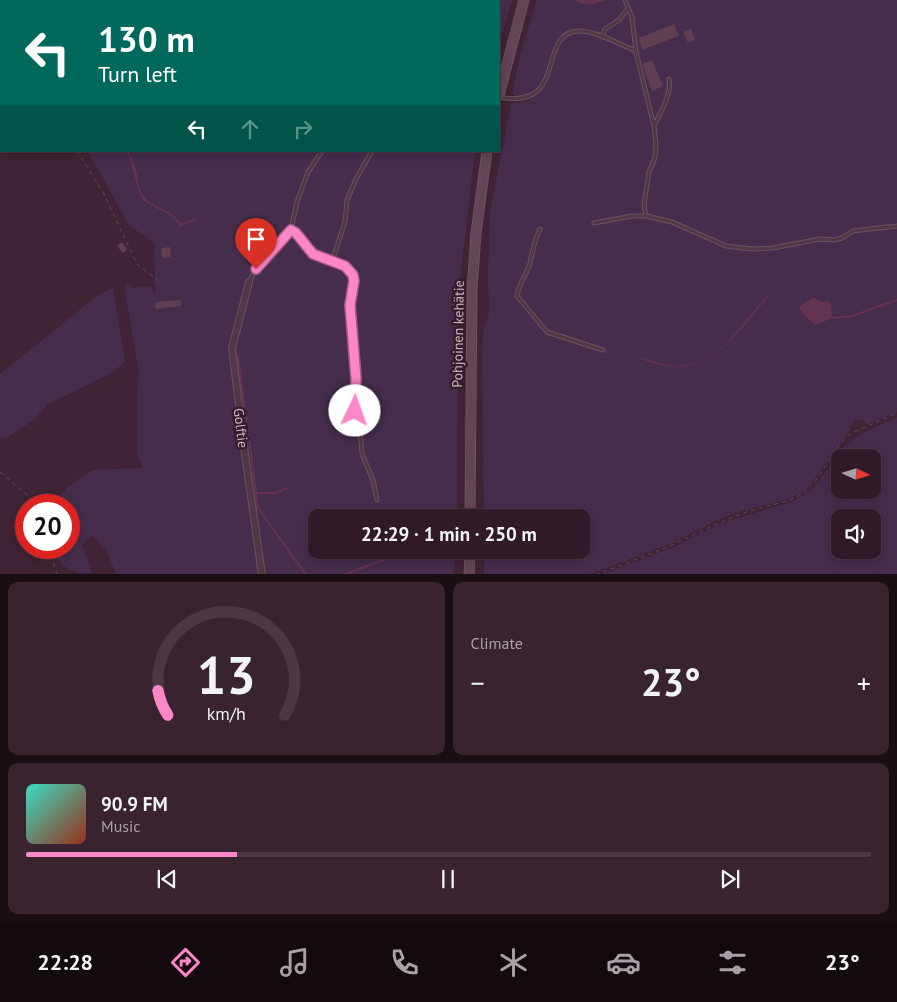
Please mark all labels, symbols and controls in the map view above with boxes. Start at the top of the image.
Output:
text: 130 m [98,16,195,62]
icon: left [15,20,80,85]
text: Turn left [98,60,177,88]
icon: left [183,115,211,143]
icon: ahead [236,115,264,143]
icon: right [289,115,317,143]
pin [235,218,277,269]
icon: arrive [242,225,270,253]
street label: Pohjoinen kehätie [448,280,468,388]
position arrow [328,384,380,436]
street label: Golftie [230,407,252,449]
north arrow [831,449,881,499]
map controls [831,449,881,559]
speed limit sign: 20 [15,494,80,559]
button: sound [831,509,881,559]
text: 22:29 · 1 min · 250 m [361,522,537,546]
text: Climate [471,633,523,653]
text: 13 [197,641,256,708]
text: 23° [641,657,701,706]
text: − [471,664,485,701]
text: + [857,664,871,701]
text: km/h [207,702,246,725]
text: 90.9 FM [101,792,168,816]
text: Music [101,816,141,836]
icon: previous [153,865,181,893]
icon: pause [434,865,462,893]
icon: next [716,865,744,893]
icon: directions [168,945,203,980]
icon: music [277,945,312,980]
icon: phone [387,945,422,980]
icon: climate [496,945,531,980]
icon: car [606,945,641,980]
icon: filters [715,945,750,980]
text: 22:28 [37,948,93,976]
text: 23° [825,948,860,976]

